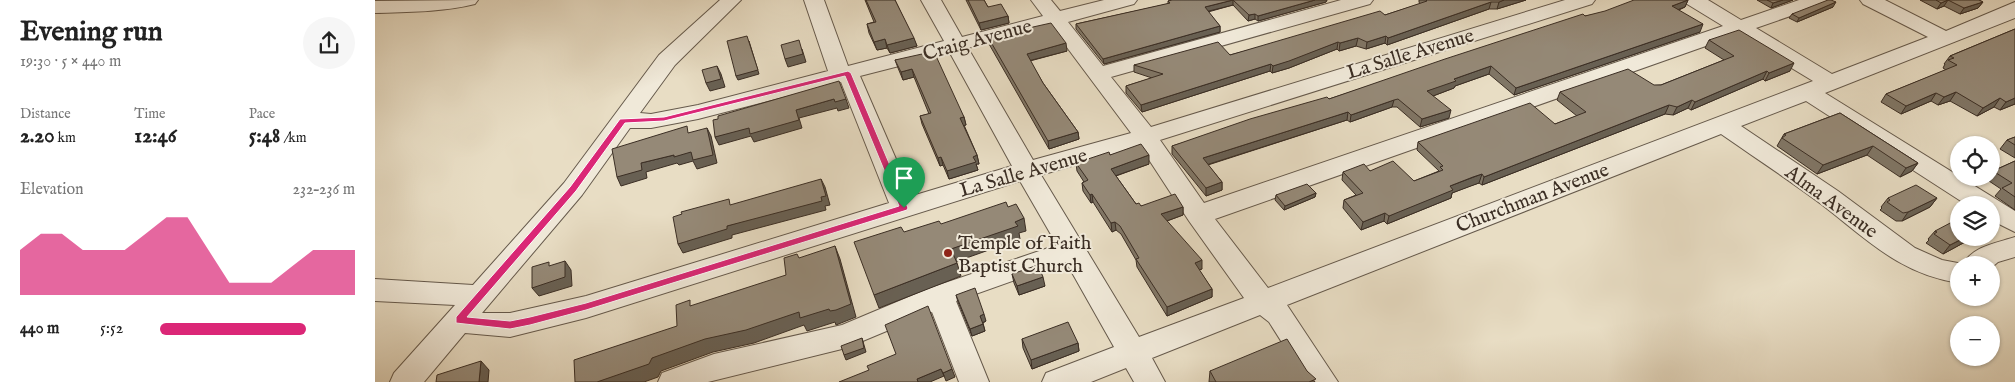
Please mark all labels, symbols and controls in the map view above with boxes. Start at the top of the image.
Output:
street label: Craig Avenue [920,14,1035,67]
text: Evening run [20,15,163,50]
button: share [303,17,355,69]
street label: La Salle Avenue [1344,23,1477,86]
text: 19:30 · 5 × 440 m [20,52,121,72]
text: Distance [20,105,71,123]
text: Time [134,105,165,123]
text: Pace [249,105,275,123]
text: 2.20 [20,123,55,150]
text: 12:46 [134,123,177,150]
text: 5:48 [249,123,280,150]
text: km [55,129,76,147]
text: /km [280,129,306,147]
map controls [1950,136,2000,366]
button: locate [1950,136,2000,186]
street label: La Salle Avenue [957,143,1090,204]
pin [883,157,925,208]
street label: Churchman Avenue [1452,158,1613,239]
street label: Alma Avenue [1779,160,1882,244]
icon: arrive [890,164,918,192]
text: Elevation [20,180,83,200]
text: 232–236 m [293,180,355,200]
button: layers [1950,196,2000,246]
place label: Temple of Faith Baptist Church [958,231,1092,279]
marker: Temple of Faith Baptist Church [942,247,954,259]
button: + [1950,256,2000,306]
button: − [1950,316,2000,366]
text: 440 m [20,319,59,339]
text: 5:52 [100,319,123,339]

